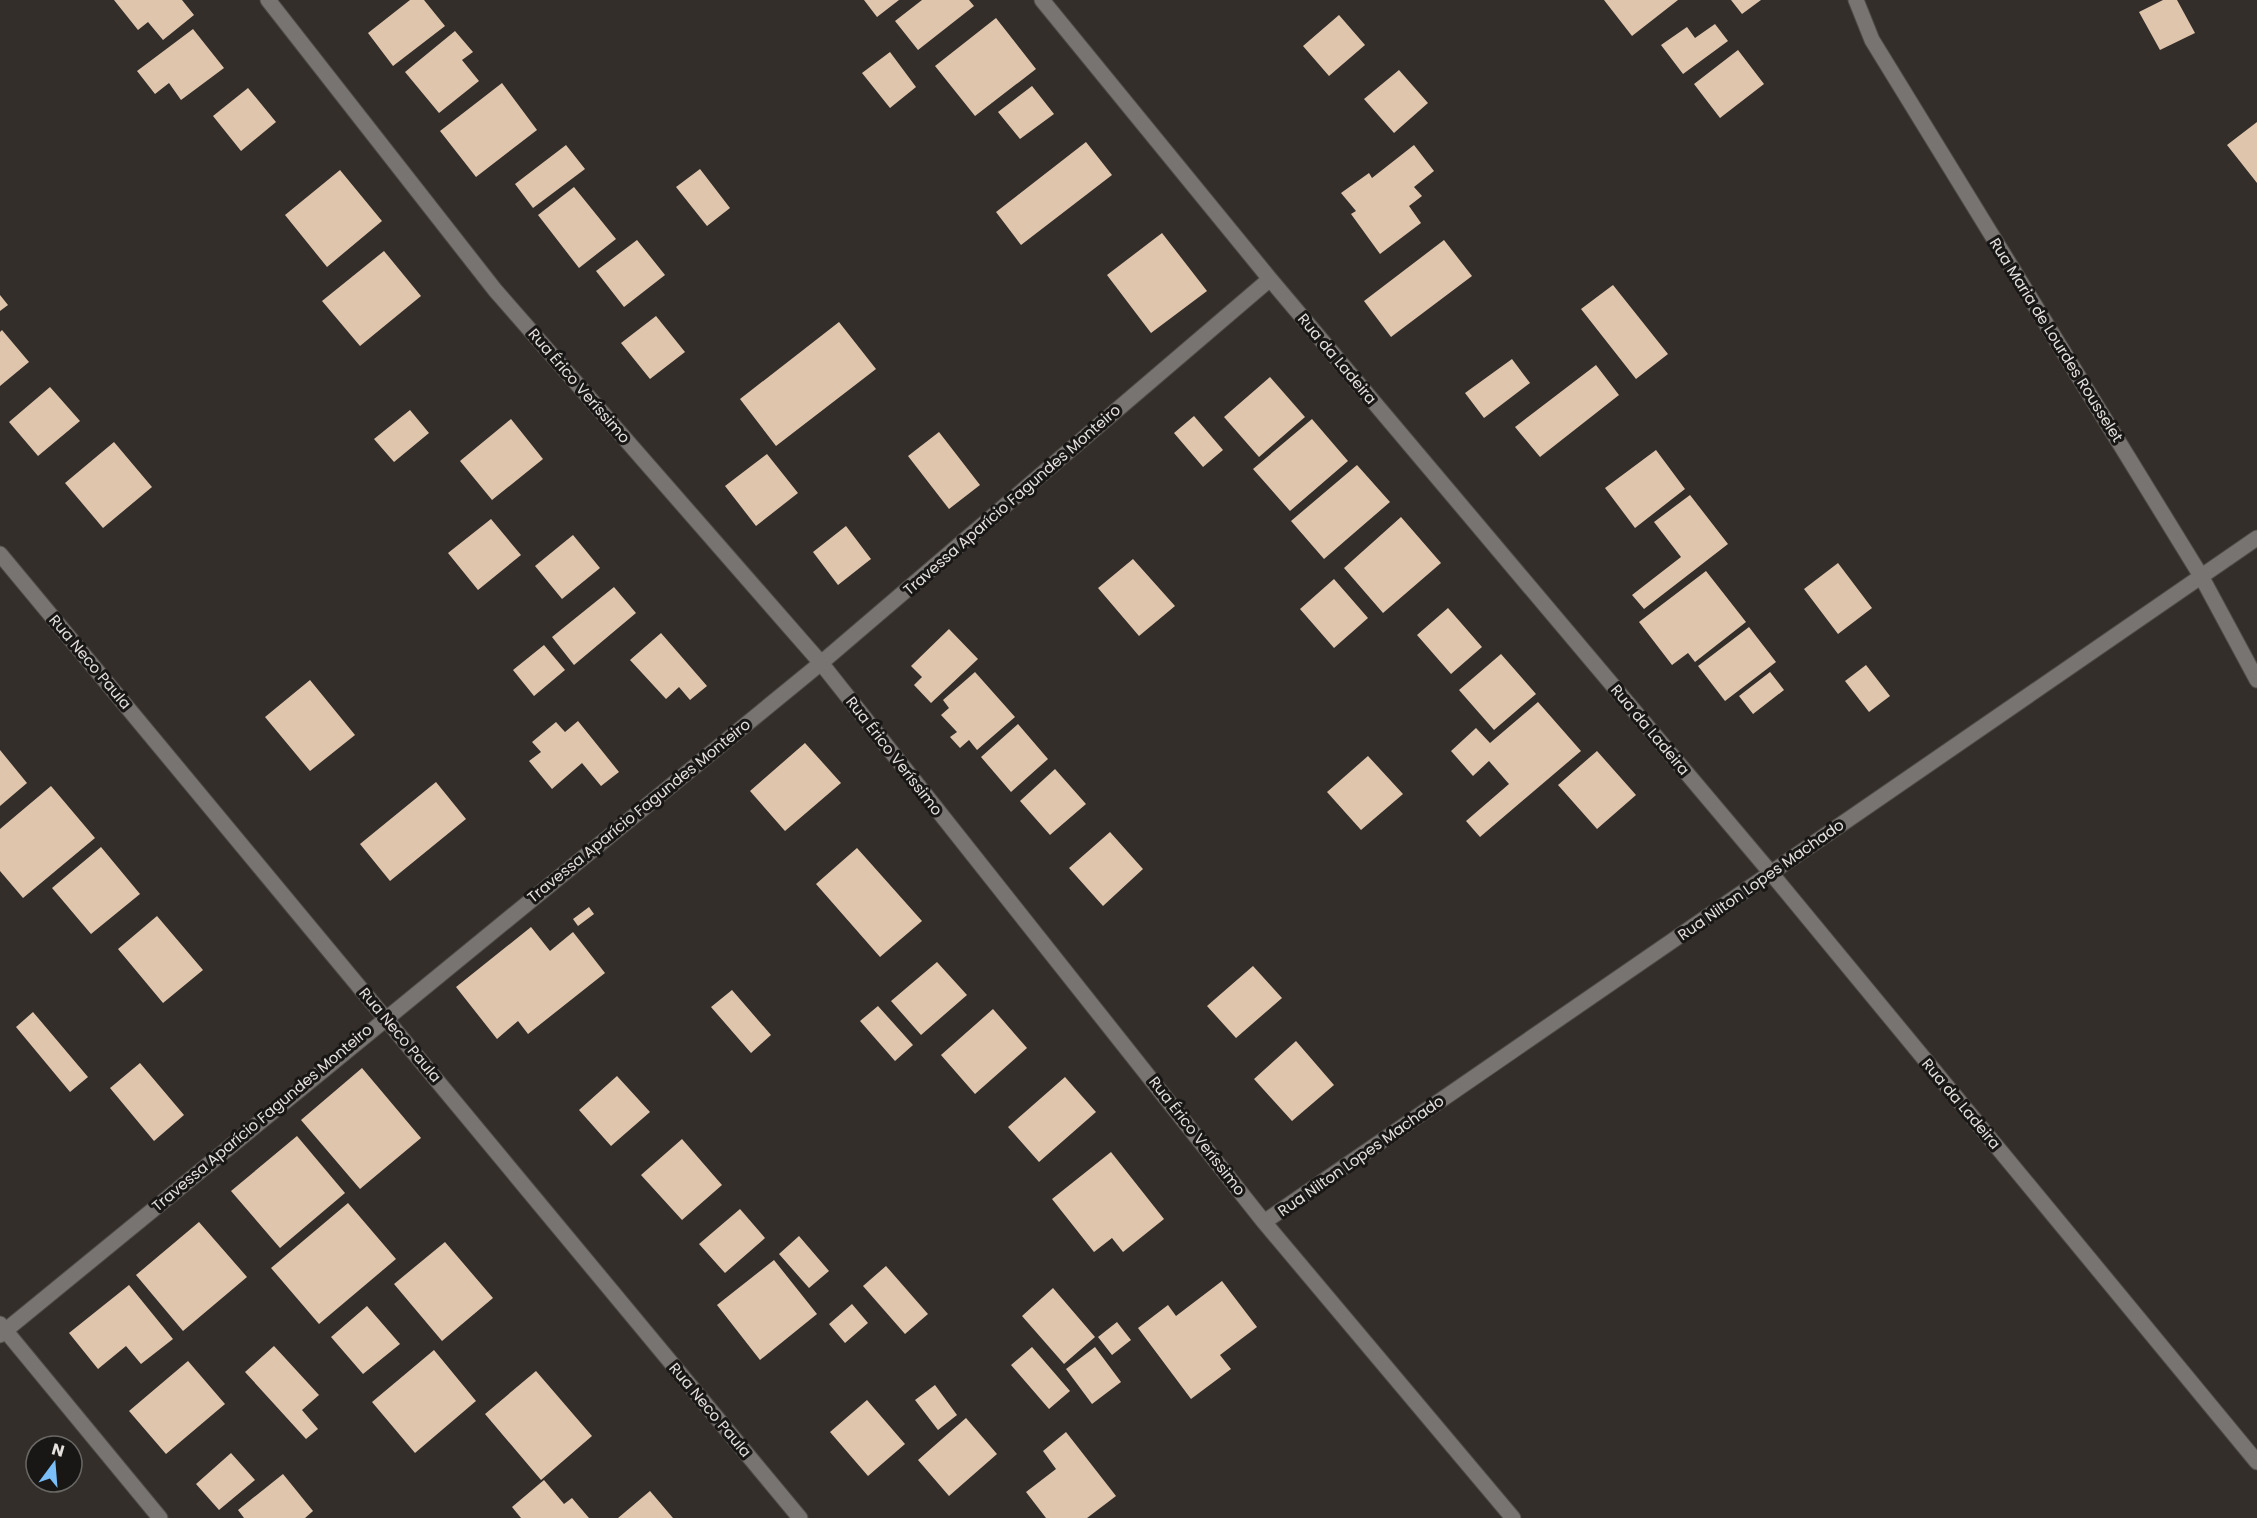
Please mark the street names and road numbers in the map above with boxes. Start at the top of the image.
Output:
street label: Rua Maria de Lourdes Rousselet [1985,234,2128,446]
street label: Rua da Ladeira [1293,309,1382,409]
street label: Rua Érico Veríssimo [524,324,635,448]
street label: Travessa Aparício Fagundes Monteiro [899,399,1125,600]
street label: Rua Neco Paula [45,610,136,714]
street label: Rua da Ladeira [1606,680,1695,780]
street label: Rua Érico Veríssimo [841,692,948,820]
street label: Travessa Aparício Fagundes Monteiro [523,714,755,907]
street label: Rua Nilton Lopes Machado [1673,814,1848,945]
street label: Rua Neco Paula [355,983,446,1087]
street label: Travessa Aparício Fagundes Monteiro [147,1019,376,1216]
street label: Rua da Ladeira [1917,1054,2006,1154]
street label: Rua Érico Veríssimo [1144,1072,1251,1200]
street label: Rua Nilton Lopes Machado [1273,1090,1448,1221]
street label: Rua Neco Paula [665,1358,756,1462]

